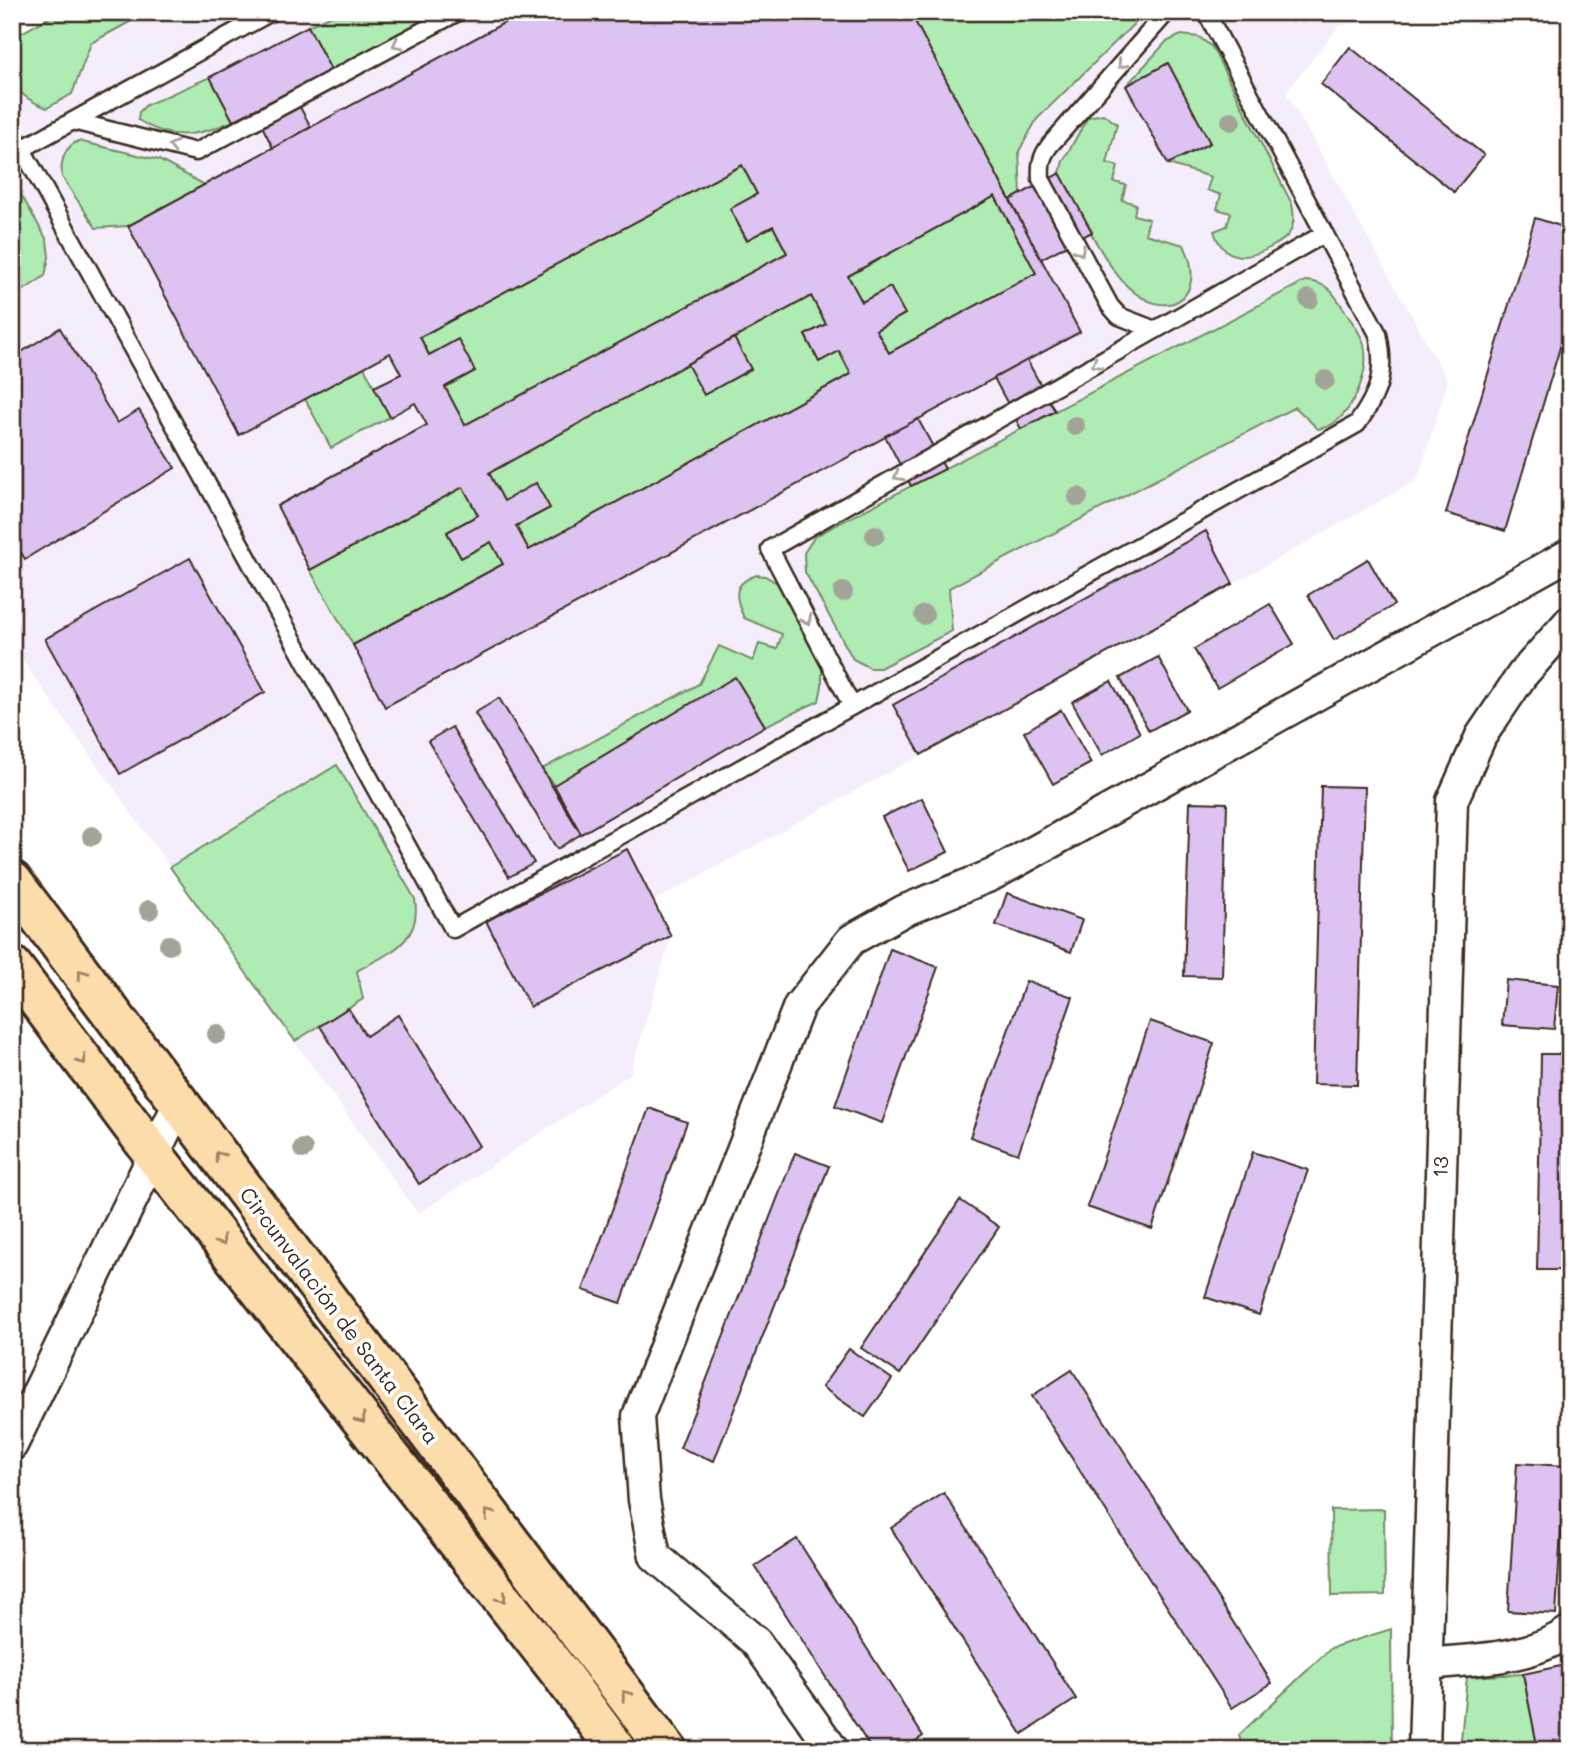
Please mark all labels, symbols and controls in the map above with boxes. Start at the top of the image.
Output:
one-way arrow [392,36,405,50]
one-way arrow [1118,55,1130,68]
one-way arrow [167,140,179,154]
one-way arrow [1072,244,1085,256]
one-way arrow [1091,356,1103,369]
one-way arrow [893,468,905,481]
one-way arrow [799,613,812,625]
one-way arrow [78,969,90,982]
one-way arrow [74,1052,87,1065]
one-way arrow [215,1151,227,1164]
street label: 13 [1426,1156,1453,1178]
street label: Circunvalación de Santa Clara [235,1181,446,1449]
one-way arrow [212,1233,225,1245]
one-way arrow [353,1412,366,1424]
one-way arrow [484,1509,497,1521]
one-way arrow [493,1591,506,1603]
one-way arrow [621,1691,634,1703]

